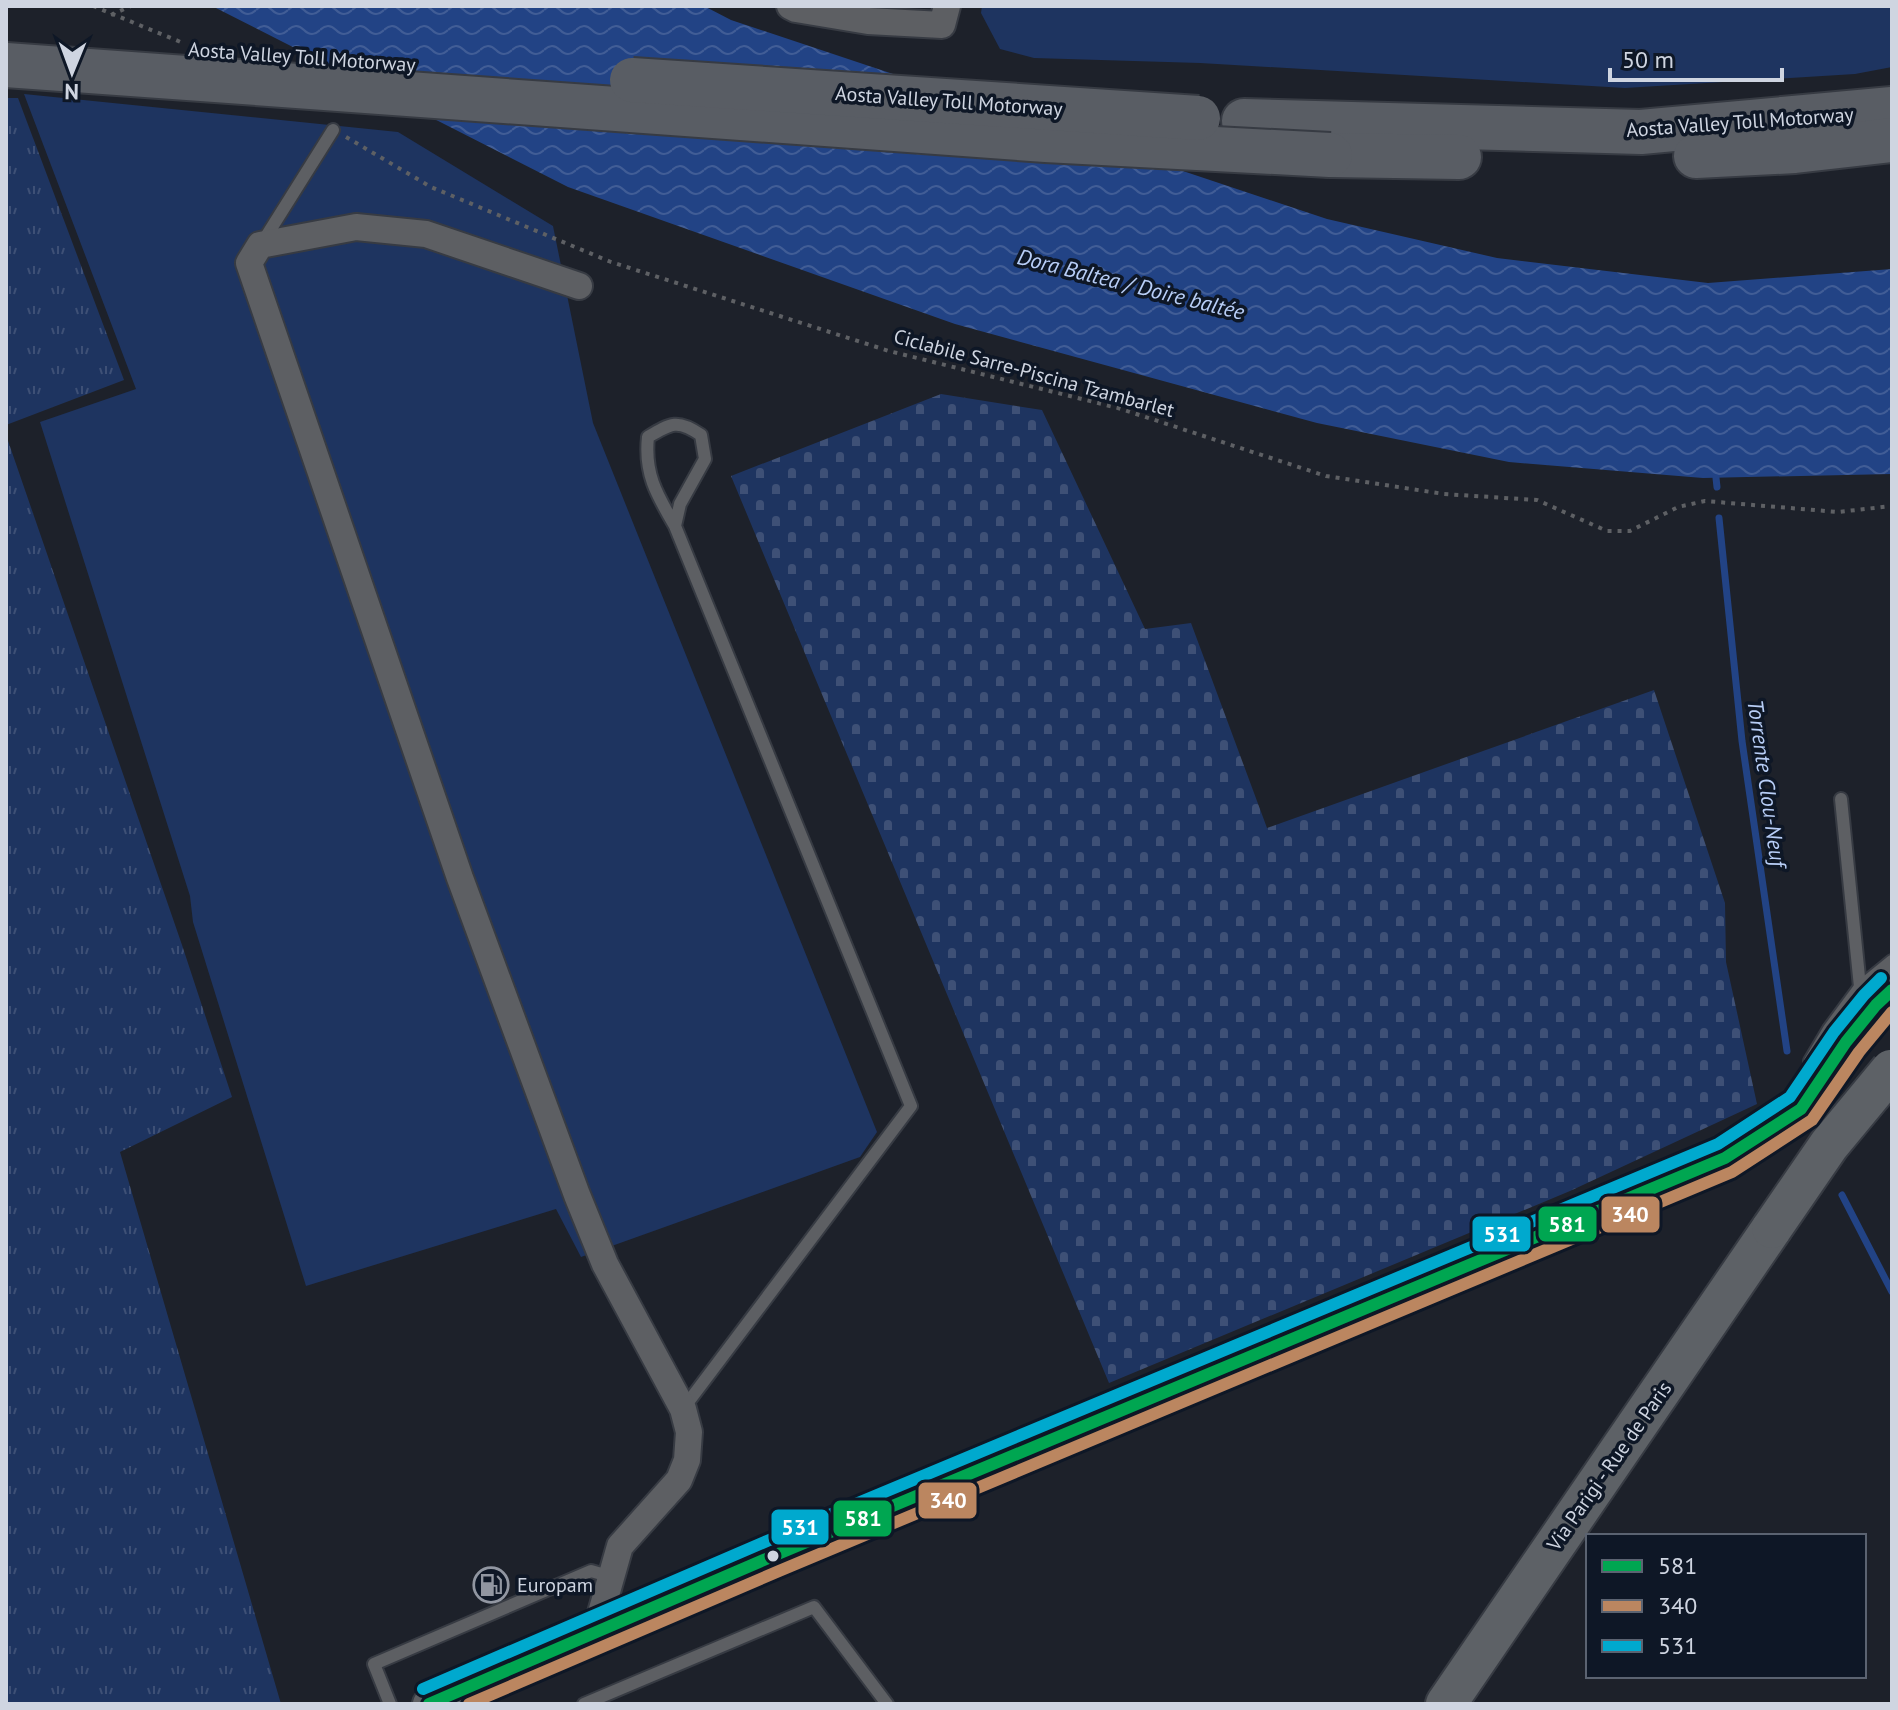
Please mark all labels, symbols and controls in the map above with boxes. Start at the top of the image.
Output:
north arrow [32,32,112,112]
scale bar [1610,32,1782,82]
street label: Aosta Valley Toll Motorway [187,36,417,78]
text: 50 m [1622,44,1674,75]
text: N [64,78,79,106]
street label: Aosta Valley Toll Motorway [834,80,1064,122]
street label: Aosta Valley Toll Motorway [1625,101,1855,143]
water label: Dora Baltea / Doire baltée [1014,242,1248,326]
street label: Ciclabile Sarre-Piscina Tzambarlet [891,323,1177,423]
water label: Torrente Clou-Neuf [1741,698,1793,872]
line badge: 340 [1600,1195,1661,1234]
text: 340 [1611,1200,1649,1228]
line badge: 581 [1537,1205,1598,1243]
text: 581 [1548,1210,1586,1238]
line badge: 531 [1471,1215,1532,1253]
text: 531 [1483,1220,1521,1248]
street label: Via Parigi - Rue de Paris [1540,1376,1677,1556]
line badge: 340 [917,1481,978,1520]
text: 340 [929,1486,967,1514]
line badge: 581 [832,1499,893,1538]
text: 581 [844,1504,882,1532]
line badge: 531 [770,1508,830,1546]
text: 531 [781,1513,819,1541]
legend [1586,1534,1866,1678]
unlabelled marker [765,1548,781,1564]
text: 581 [1658,1550,1697,1581]
fuel station icon: Europam [472,1566,510,1604]
place label: Europam [517,1572,593,1598]
text: 340 [1658,1590,1697,1621]
text: 531 [1658,1630,1697,1661]

